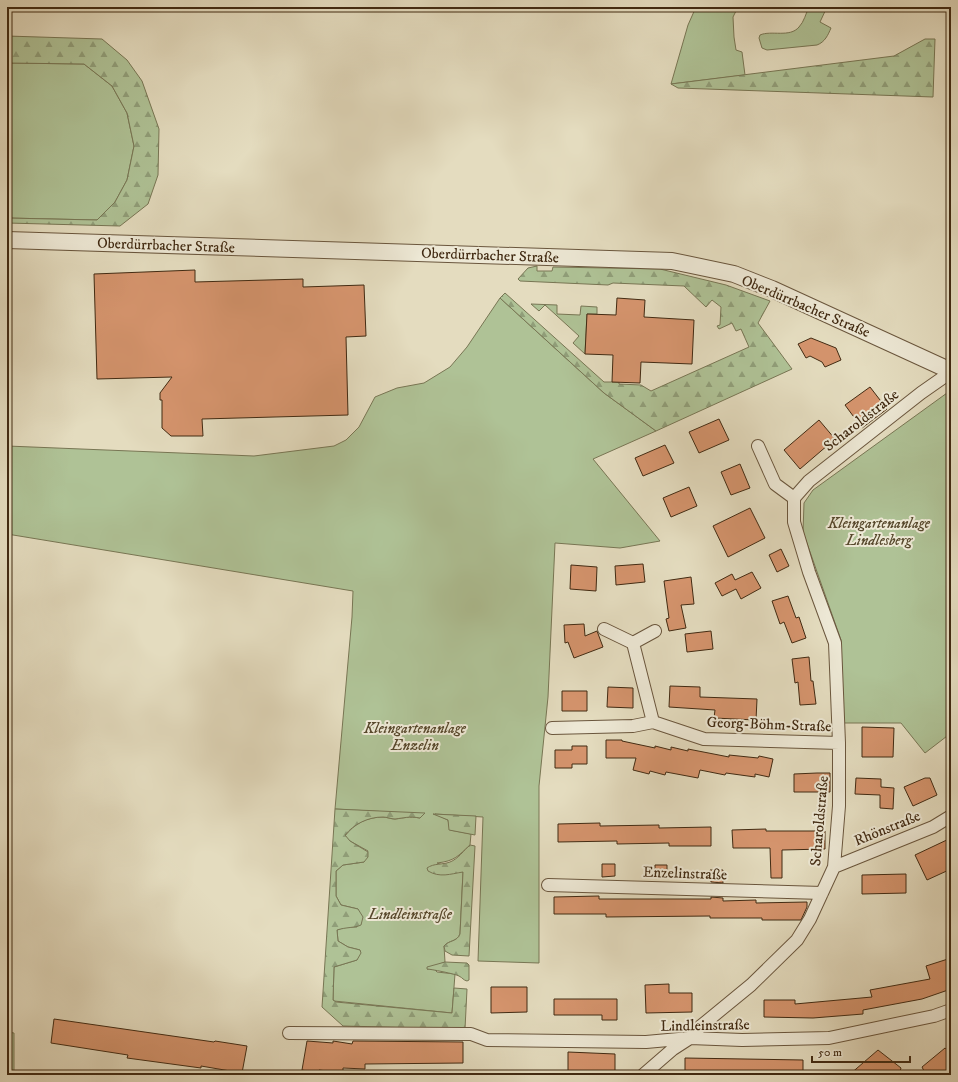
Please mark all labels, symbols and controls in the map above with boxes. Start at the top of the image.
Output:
street label: Oberdürrbacher Straße [97,234,235,257]
street label: Oberdürrbacher Straße [421,244,559,267]
street label: Oberdürrbacher Straße [739,271,873,342]
street label: Scharoldstraße [820,385,903,456]
park label: Kleingartenanlage Lindlesberg [827,514,931,550]
street label: Georg-Böhm-Straße [706,713,832,736]
park label: Kleingartenanlage Enzelin [363,719,467,755]
street label: Scharoldstraße [806,775,833,867]
street label: Rhönstraße [851,807,923,850]
street label: Enzelinstraße [642,863,728,884]
park label: Lindleinstraße [367,905,453,924]
street label: Lindleinstraße [660,1015,750,1036]
scale bar [812,1038,910,1064]
text: 50 m [818,1045,842,1060]

